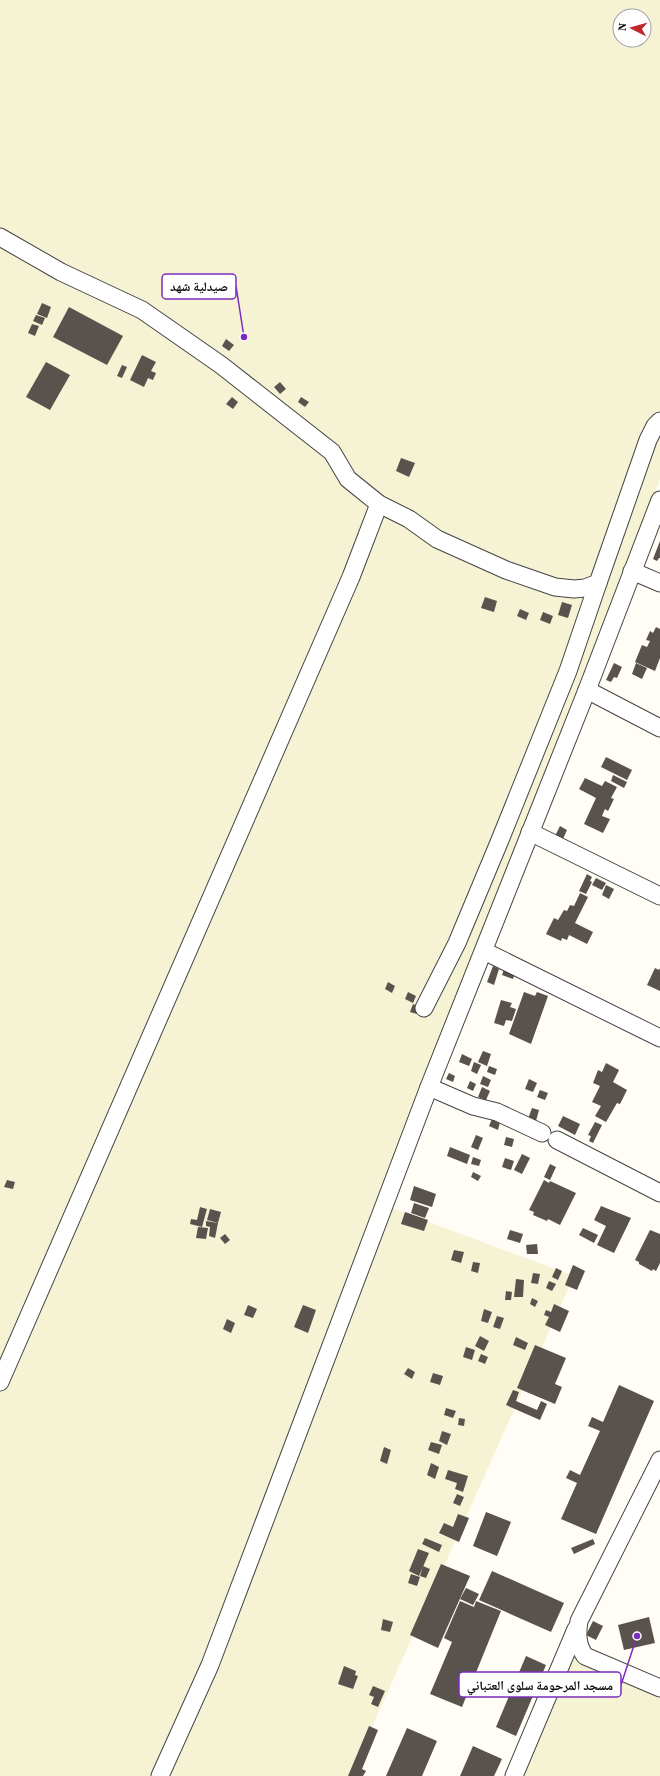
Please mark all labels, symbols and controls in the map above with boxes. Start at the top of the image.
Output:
north arrow [612,8,652,48]
text: N [615,22,630,32]
callout: صيدلية شهد [162,274,236,299]
text: صيدلية شهد [170,278,228,295]
callout: مسجد المرحومة سلوى العتباني [459,1672,621,1697]
text: مسجد المرحومة سلوى العتباني [467,1677,613,1696]

